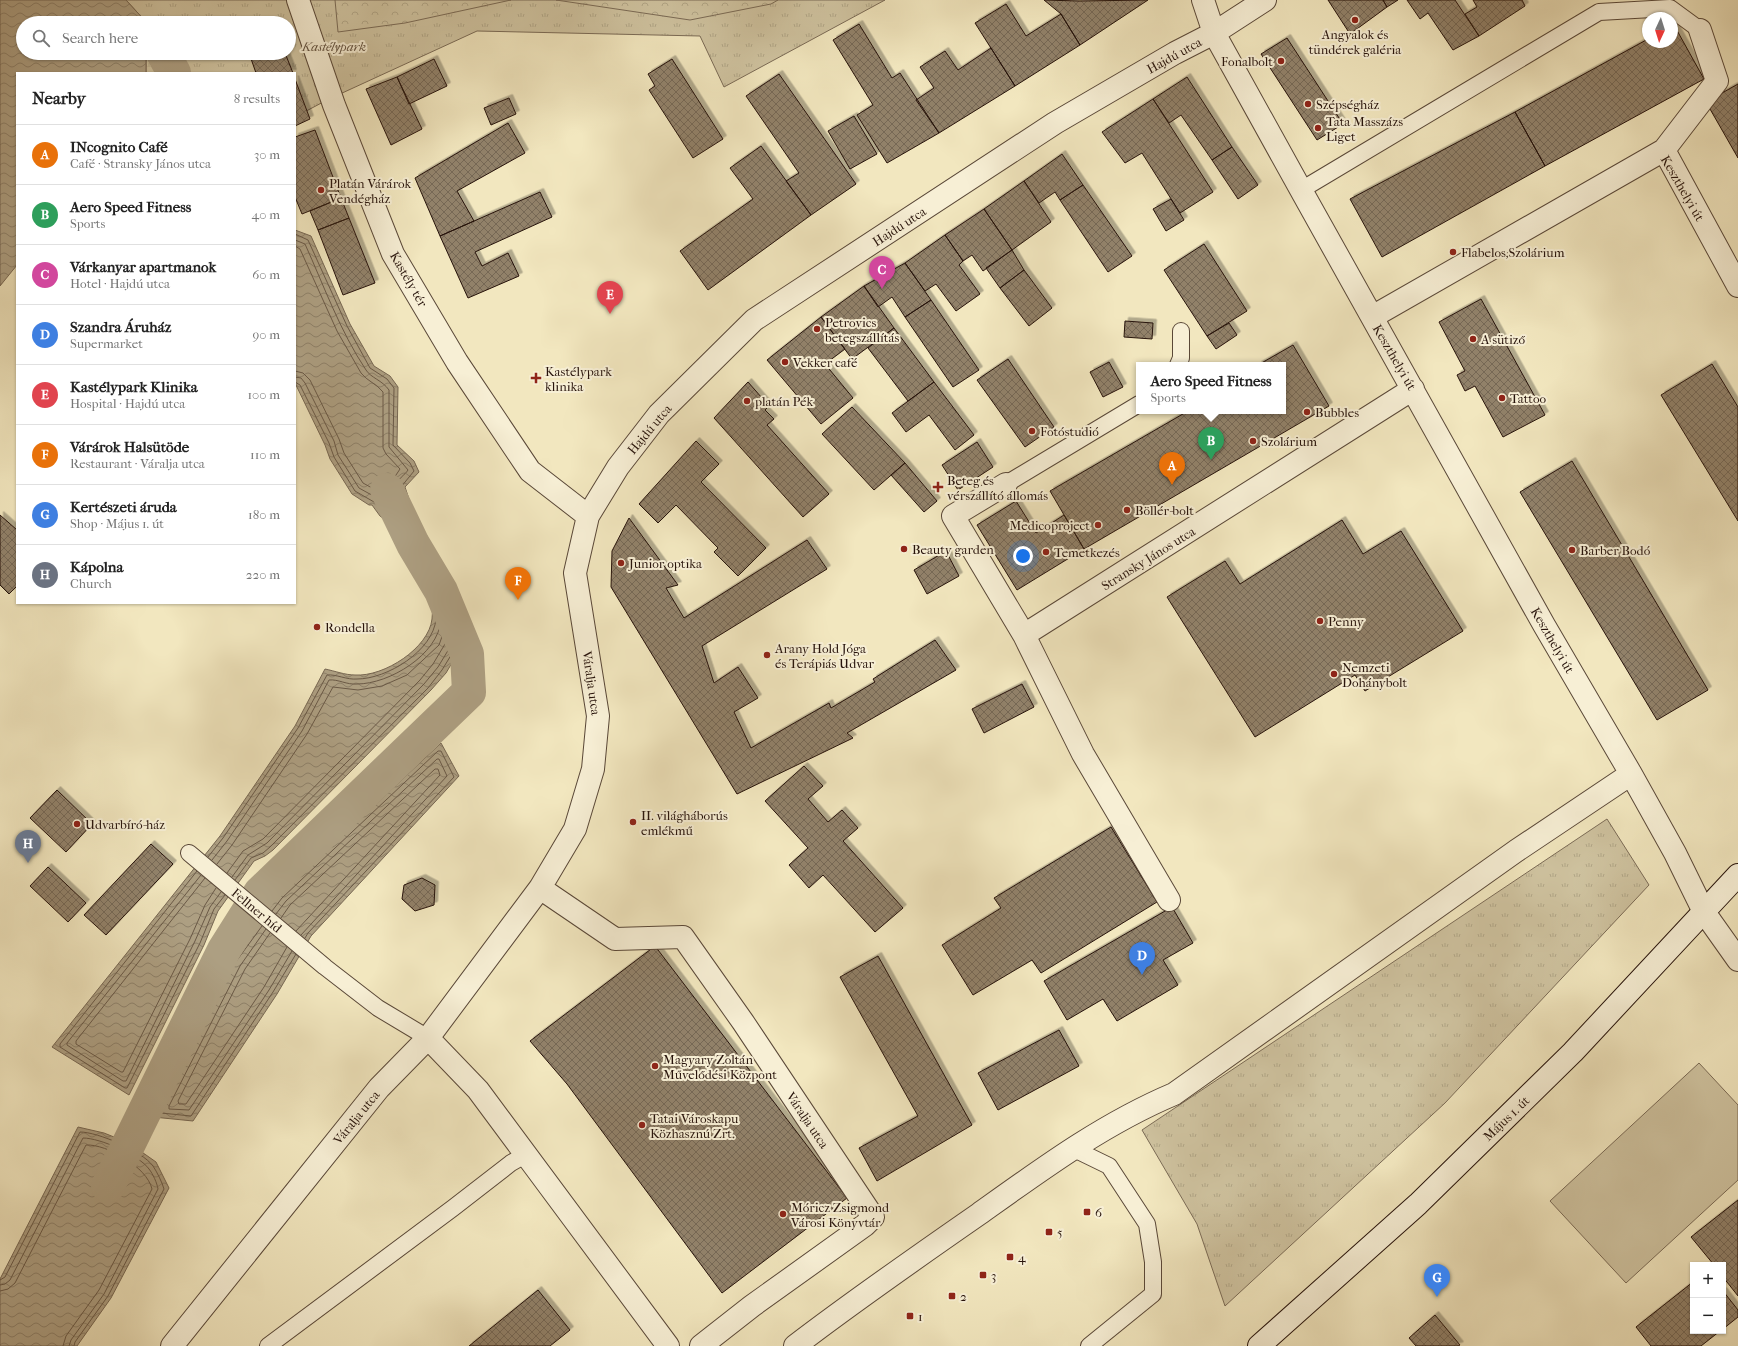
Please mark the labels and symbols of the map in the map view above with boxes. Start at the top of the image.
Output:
north arrow [1642,12,1678,48]
marker: Angyalok és tündérek galéria [1350,15,1360,25]
place label: Angyalok és tündérek galéria [1309,27,1402,57]
street label: Hajdú utca [1144,34,1205,77]
park label: Kastélypark [301,39,366,54]
place label: Fonalbolt [1221,54,1273,69]
marker: Fonalbolt [1276,56,1286,66]
place label: Szépségház [1316,97,1379,112]
marker: Szépségház [1303,99,1313,109]
place label: Tata Masszázs Liget [1326,114,1403,144]
marker: Tata Masszázs Liget [1313,123,1323,133]
street label: Keszthelyi út [1658,153,1708,224]
place label: Platán Várárok Vendégház [328,176,412,206]
marker: Platán Várárok Vendégház [316,185,326,195]
street label: Hajdú utca [870,203,930,249]
place label: Flabelos,Szolárium [1461,245,1565,260]
marker: Flabelos,Szolárium [1448,247,1458,257]
street label: Kastély tér [387,249,431,310]
pin: C [869,256,895,289]
pin: E [597,281,623,314]
place label: Petrovics betegszállítás [824,315,899,345]
street label: Keszthelyi út [1370,322,1420,393]
marker: Petrovics betegszállítás [812,324,822,334]
place label: A sütiző [1480,332,1526,347]
marker: A sütiző [1468,334,1478,344]
place label: Vekker café [792,355,858,370]
marker: Vekker café [780,357,790,367]
place label: Kastélypark klinika [545,364,612,394]
marker: Kastélypark klinika [530,372,542,384]
place label: Tattoo [1510,391,1547,406]
marker: Tattoo [1497,393,1507,403]
place label: platán Pék [754,394,813,409]
marker: platán Pék [742,396,752,406]
street label: Hajdú utca [624,401,675,457]
place label: Bubbles [1315,405,1359,420]
marker: Bubbles [1302,407,1312,417]
place label: Fotóstudió [1040,424,1099,439]
marker: Fotóstudió [1027,426,1037,436]
pin: B [1198,427,1224,460]
place label: Szolárium [1261,434,1317,449]
marker: Szolárium [1248,436,1258,446]
pin: A [1159,452,1185,485]
place label: Beteg és vérszállító állomás [947,473,1048,503]
marker: Beteg és vérszállító állomás [932,481,944,493]
place label: Böllér-bolt [1135,503,1194,518]
marker: Böllér-bolt [1122,505,1132,515]
place label: Medicoproject [1010,518,1090,533]
marker: Medicoproject [1093,520,1103,530]
street label: Stransky János utca [1099,523,1199,593]
place label: Beauty garden [912,542,994,557]
place label: Barber Bodó [1580,543,1651,558]
marker: Beauty garden [899,544,909,554]
place label: Temetkezés [1054,545,1120,560]
marker: Barber Bodó [1567,545,1577,555]
your location [1013,546,1033,566]
marker: Temetkezés [1041,547,1051,557]
place label: Junior optika [628,556,703,571]
marker: Junior optika [616,558,626,568]
pin: F [505,567,531,600]
street label: Keszthelyi út [1528,605,1578,676]
place label: Penny [1328,614,1365,629]
marker: Penny [1315,616,1325,626]
place label: Rondella [325,620,376,635]
marker: Rondella [312,622,322,632]
place label: Arany Hold Jóga és Terápiás Udvar [774,641,875,671]
street label: Váralja utca [579,649,604,717]
marker: Arany Hold Jóga és Terápiás Udvar [762,650,772,660]
place label: Nemzeti Dohánybolt [1342,660,1408,690]
marker: Nemzeti Dohánybolt [1329,669,1339,679]
place label: II. világháborús emlékmű [641,808,728,838]
place label: Udvarbíró-ház [85,817,165,832]
marker: II. világháborús emlékmű [628,817,638,827]
marker: Udvarbíró-ház [72,819,82,829]
pin: H [15,830,41,863]
street label: Fellner híd [229,885,286,936]
pin: D [1129,942,1155,975]
place label: Magyary Zoltán Művelődési Központ [663,1052,777,1082]
marker: Magyary Zoltán Művelődési Központ [650,1061,660,1071]
street label: Váralja utca [330,1087,383,1148]
street label: Váralja utca [783,1088,832,1152]
street label: Május 1. út [1480,1093,1533,1144]
place label: Tatai Városkapu Közhasznú Zrt. [650,1111,739,1141]
marker: Tatai Városkapu Közhasznú Zrt. [637,1120,647,1130]
place label: Móricz Zsigmond Városi Könyvtár [790,1200,890,1230]
place label: 6 [1095,1205,1103,1220]
marker: 6 [1082,1207,1092,1217]
marker: Móricz Zsigmond Városi Könyvtár [778,1209,788,1219]
place label: 5 [1057,1225,1063,1240]
marker: 5 [1044,1227,1054,1237]
place label: 4 [1018,1250,1026,1265]
marker: 4 [1005,1252,1015,1262]
pin: G [1424,1264,1450,1297]
place label: 3 [991,1268,996,1283]
marker: 3 [978,1270,988,1280]
place label: 2 [960,1289,967,1304]
marker: 2 [947,1291,957,1301]
place label: 1 [918,1309,923,1324]
marker: 1 [905,1311,915,1321]

